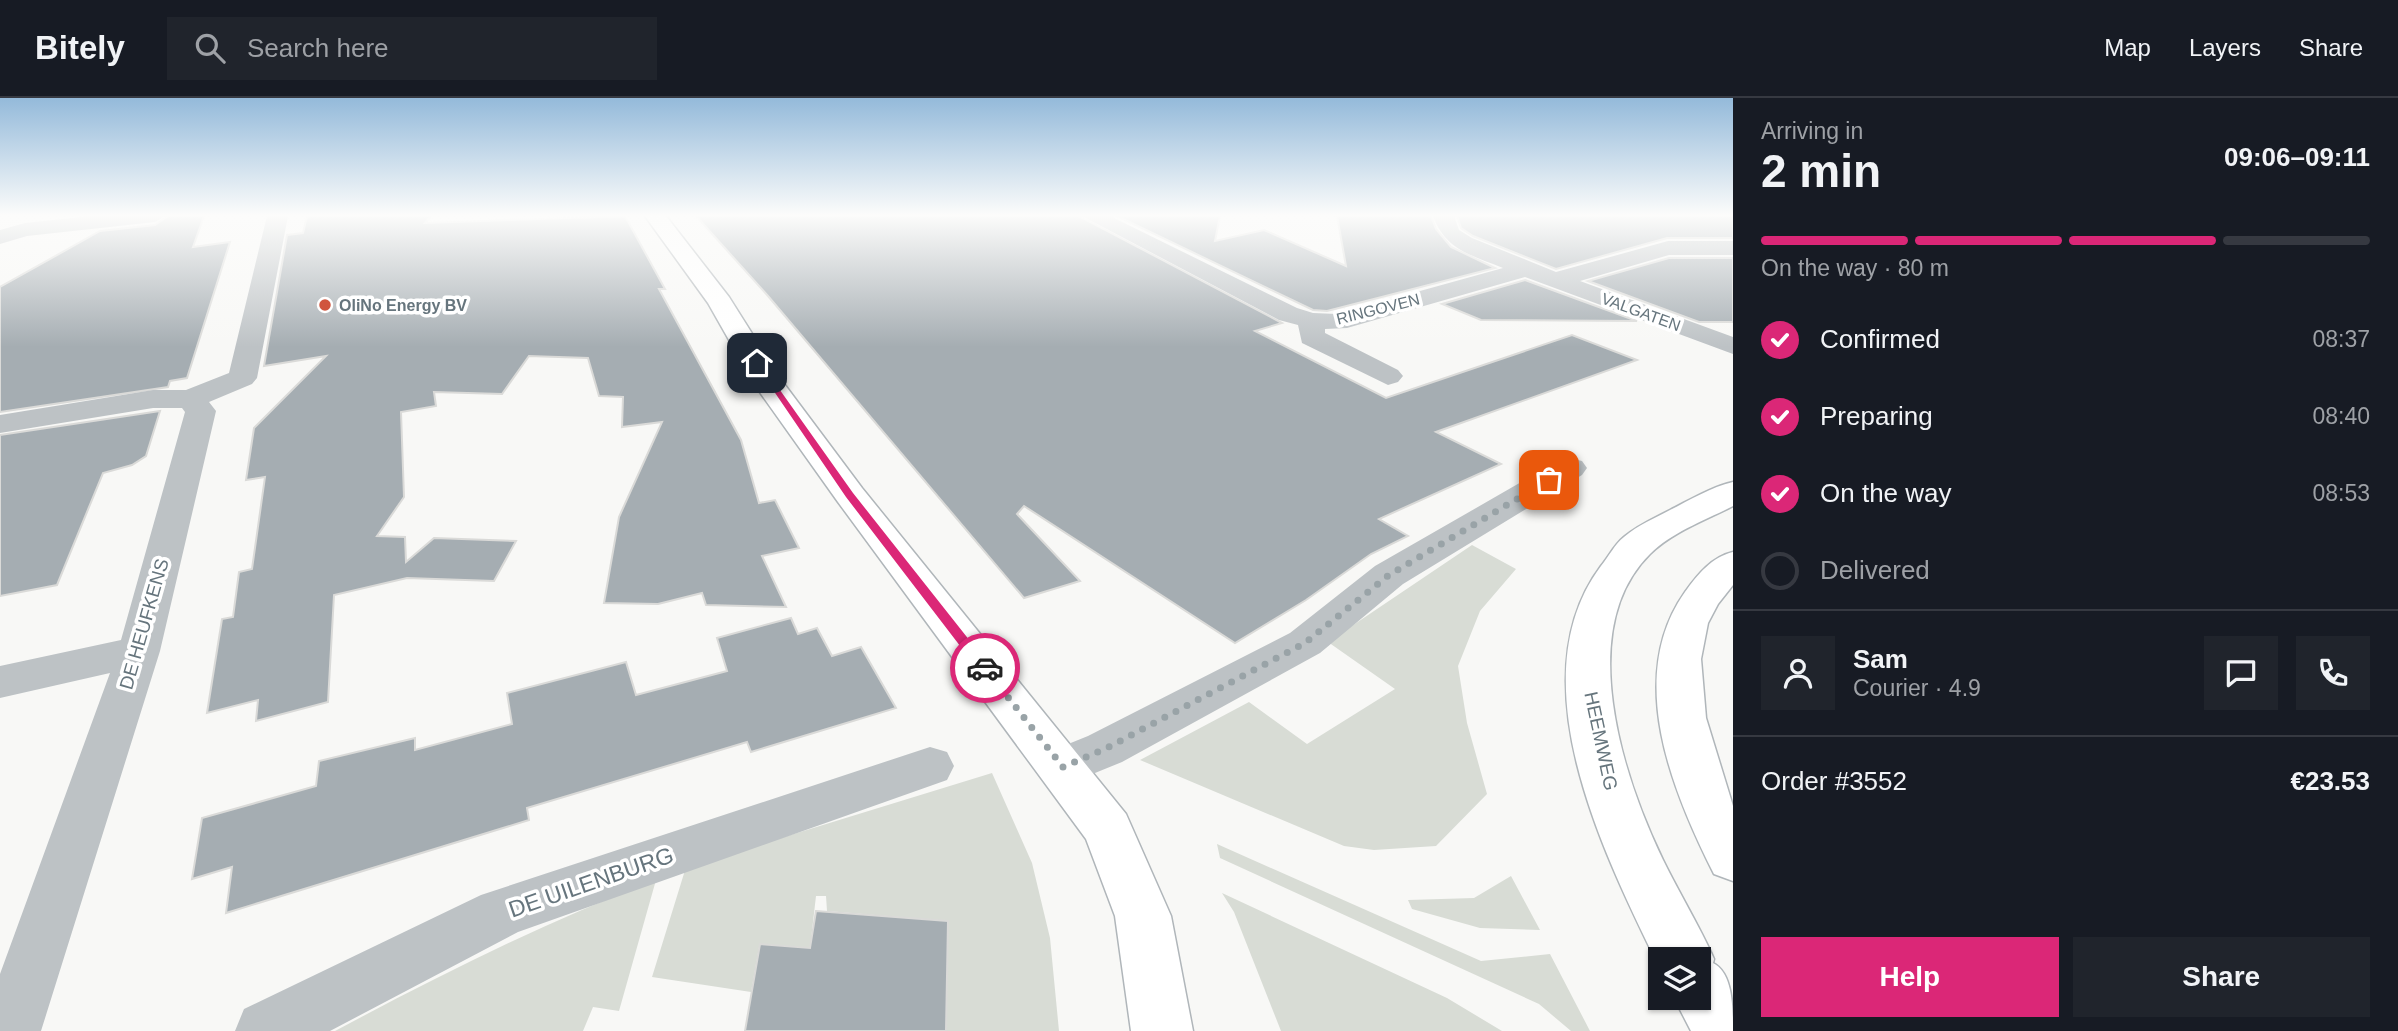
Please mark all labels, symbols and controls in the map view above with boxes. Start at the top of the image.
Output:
search box [167,17,657,80]
text: Bitely [35,29,125,66]
icon: search [191,29,229,67]
text: Search here [247,33,389,63]
text: Map [2104,34,2151,61]
text: Layers [2189,34,2261,61]
text: Share [2299,34,2363,61]
text: Arriving in [1761,118,1863,144]
text: 09:06–09:11 [2224,142,2370,172]
text: 2 min [1761,145,1881,197]
text: On the way · 80 m [1761,255,1949,281]
street label: RINGOVEN [1335,290,1421,328]
street label: VALGATEN [1599,290,1683,334]
marker: OliNo Energy BV [317,297,333,313]
place label: OliNo Energy BV [339,297,467,314]
icon: check [1761,321,1799,359]
text: Confirmed [1820,324,1940,354]
text: 08:37 [2312,326,2370,352]
pin [727,333,787,393]
icon: home [738,344,776,382]
icon: check [1761,398,1799,436]
text: Preparing [1820,401,1933,431]
text: 08:40 [2312,403,2370,429]
pin [1519,450,1579,510]
icon: bag [1530,461,1568,499]
icon: check [1761,475,1799,513]
text: On the way [1820,478,1952,508]
text: 08:53 [2312,480,2370,506]
text: Delivered [1820,555,1930,585]
street label: DE HEUFKENS [115,556,173,692]
courier [950,633,1020,703]
button: person [1761,636,1835,710]
button: chat [2204,636,2278,710]
button: phone [2296,636,2370,710]
text: Sam [1853,644,1908,674]
icon: car [966,649,1004,687]
text: Courier · 4.9 [1853,675,1981,701]
street label: HEEMWEG [1580,690,1622,792]
text: Order #3552 [1761,766,1907,796]
text: €23.53 [2290,766,2370,796]
street label: DE UILENBURG [505,842,677,922]
button: Help [1761,937,2059,1017]
button: Share [2073,937,2370,1017]
map controls [1648,947,1711,1010]
button: layers [1648,947,1711,1010]

